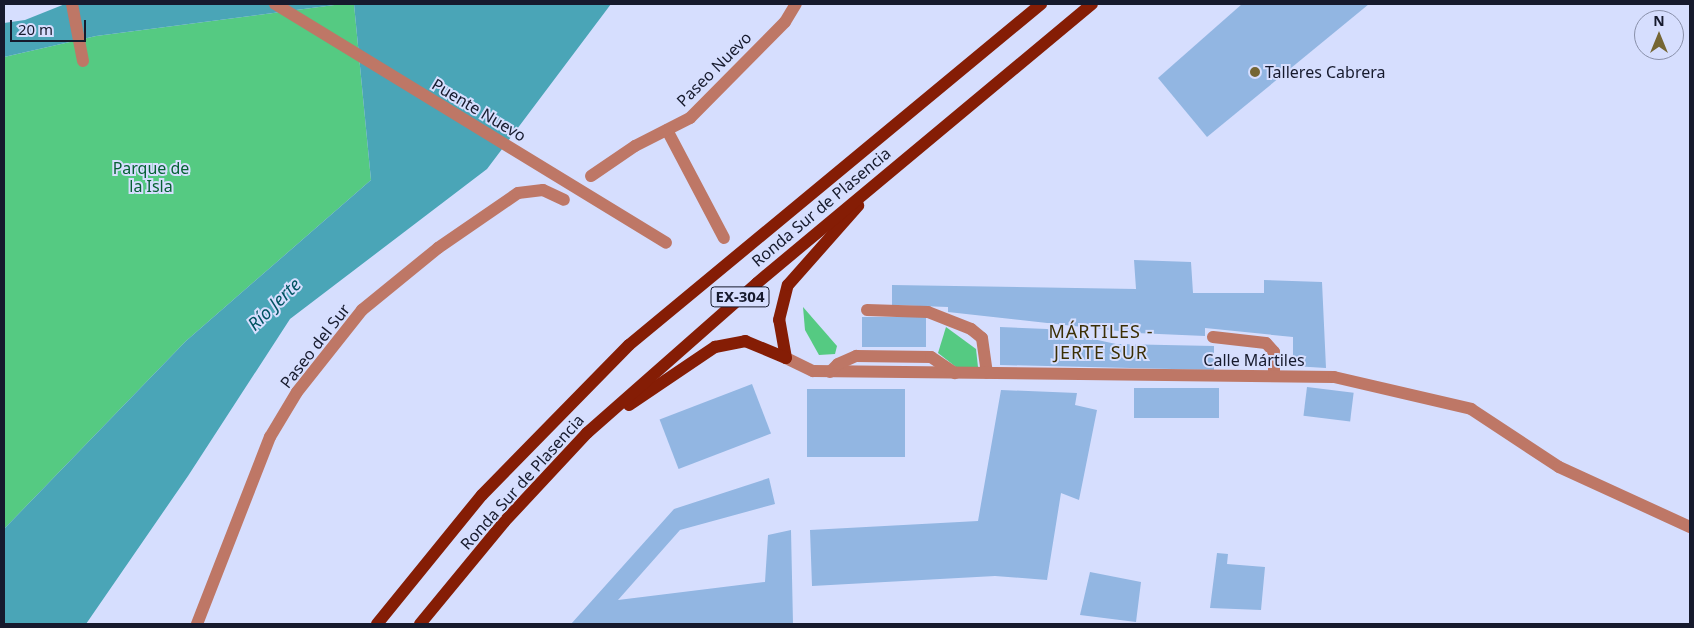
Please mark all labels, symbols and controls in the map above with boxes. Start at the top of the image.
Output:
scale bar [12,10,89,42]
north arrow [1634,10,1684,60]
text: N [1653,11,1665,30]
text: 20 m [18,19,53,39]
street label: Paseo Nuevo [673,28,755,110]
place label: Talleres Cabrera [1265,62,1386,82]
marker: Talleres Cabrera [1249,66,1261,78]
street label: Puente Nuevo [429,74,529,146]
street label: Ronda Sur de Plasencia [748,143,894,271]
park label: Parque de la Isla [113,158,189,196]
water label: Río Jerte [243,273,305,335]
road number: EX-304 [710,284,770,310]
street label: Paseo del Sur [276,300,354,392]
district label: MÁRTILES - JERTE SUR [1047,321,1155,364]
street label: Calle Mártiles [1203,350,1305,370]
street label: Ronda Sur de Plasencia [456,411,588,553]

